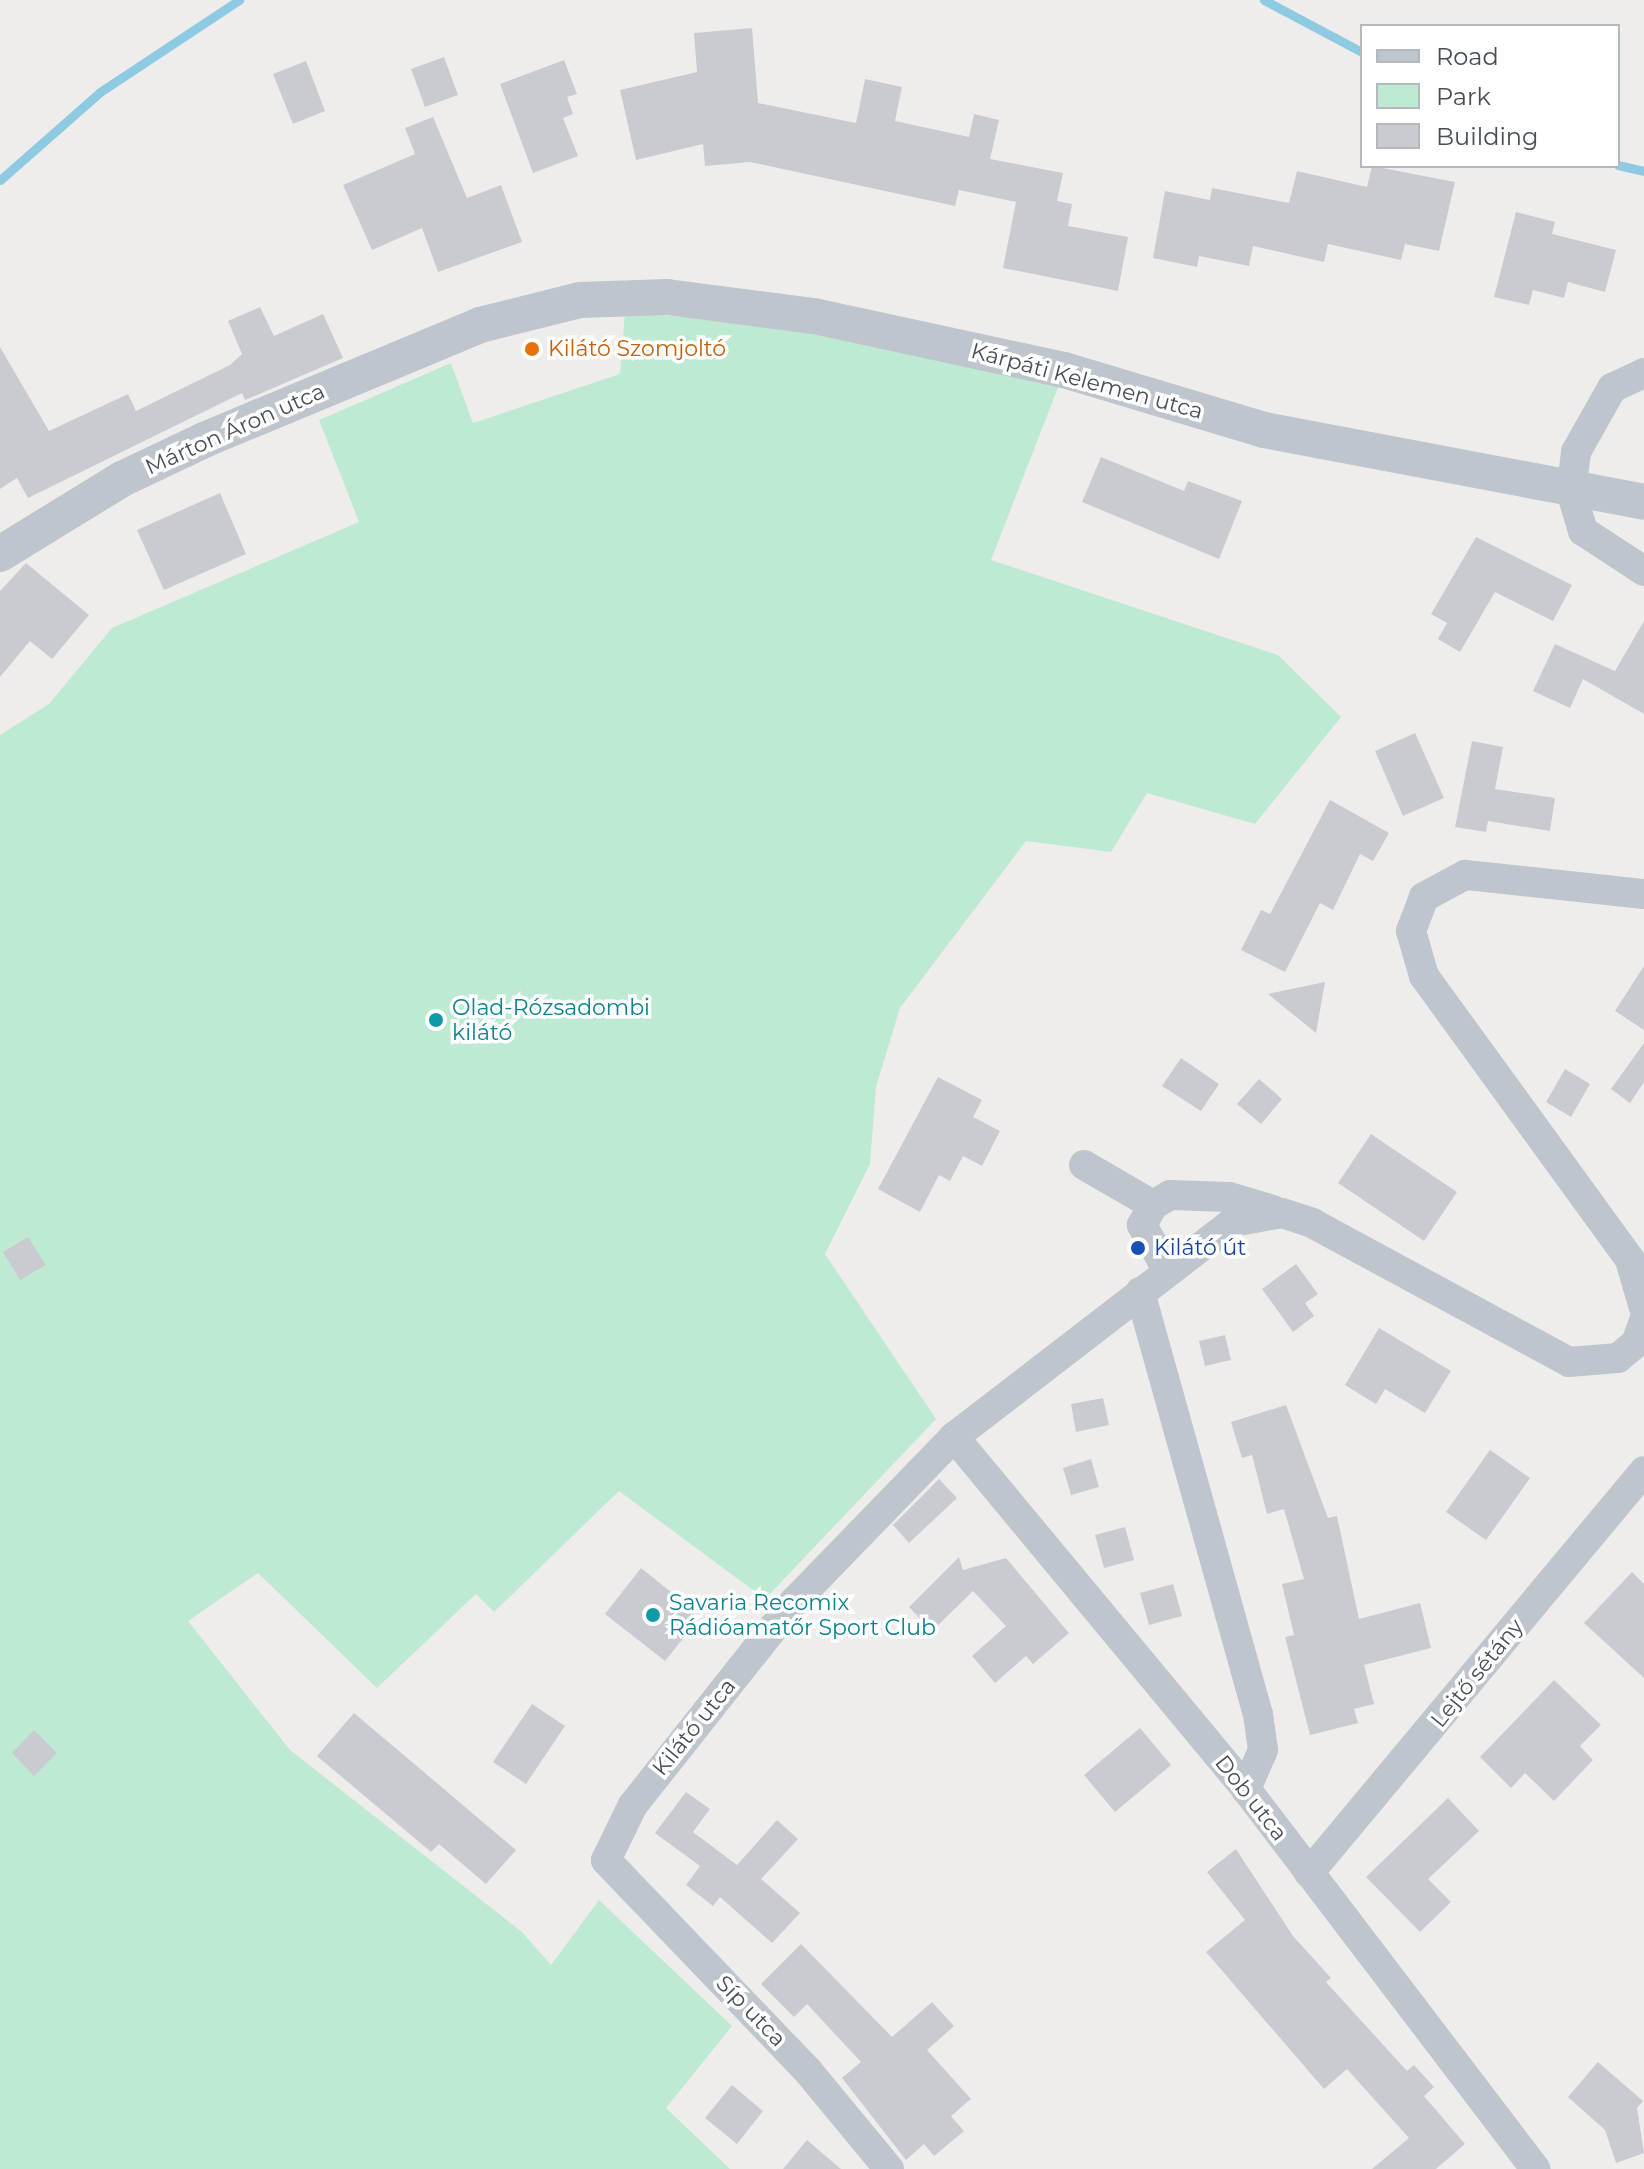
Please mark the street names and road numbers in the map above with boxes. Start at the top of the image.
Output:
street label: Kárpáti Kelemen utca [968,337,1206,425]
street label: Márton Áron utca [141,378,329,480]
street label: Lejtő sétány [1425,1613,1529,1733]
street label: Kilátó utca [647,1673,741,1781]
street label: Dob utca [1209,1750,1293,1846]
street label: Síp utca [711,1970,791,2052]

